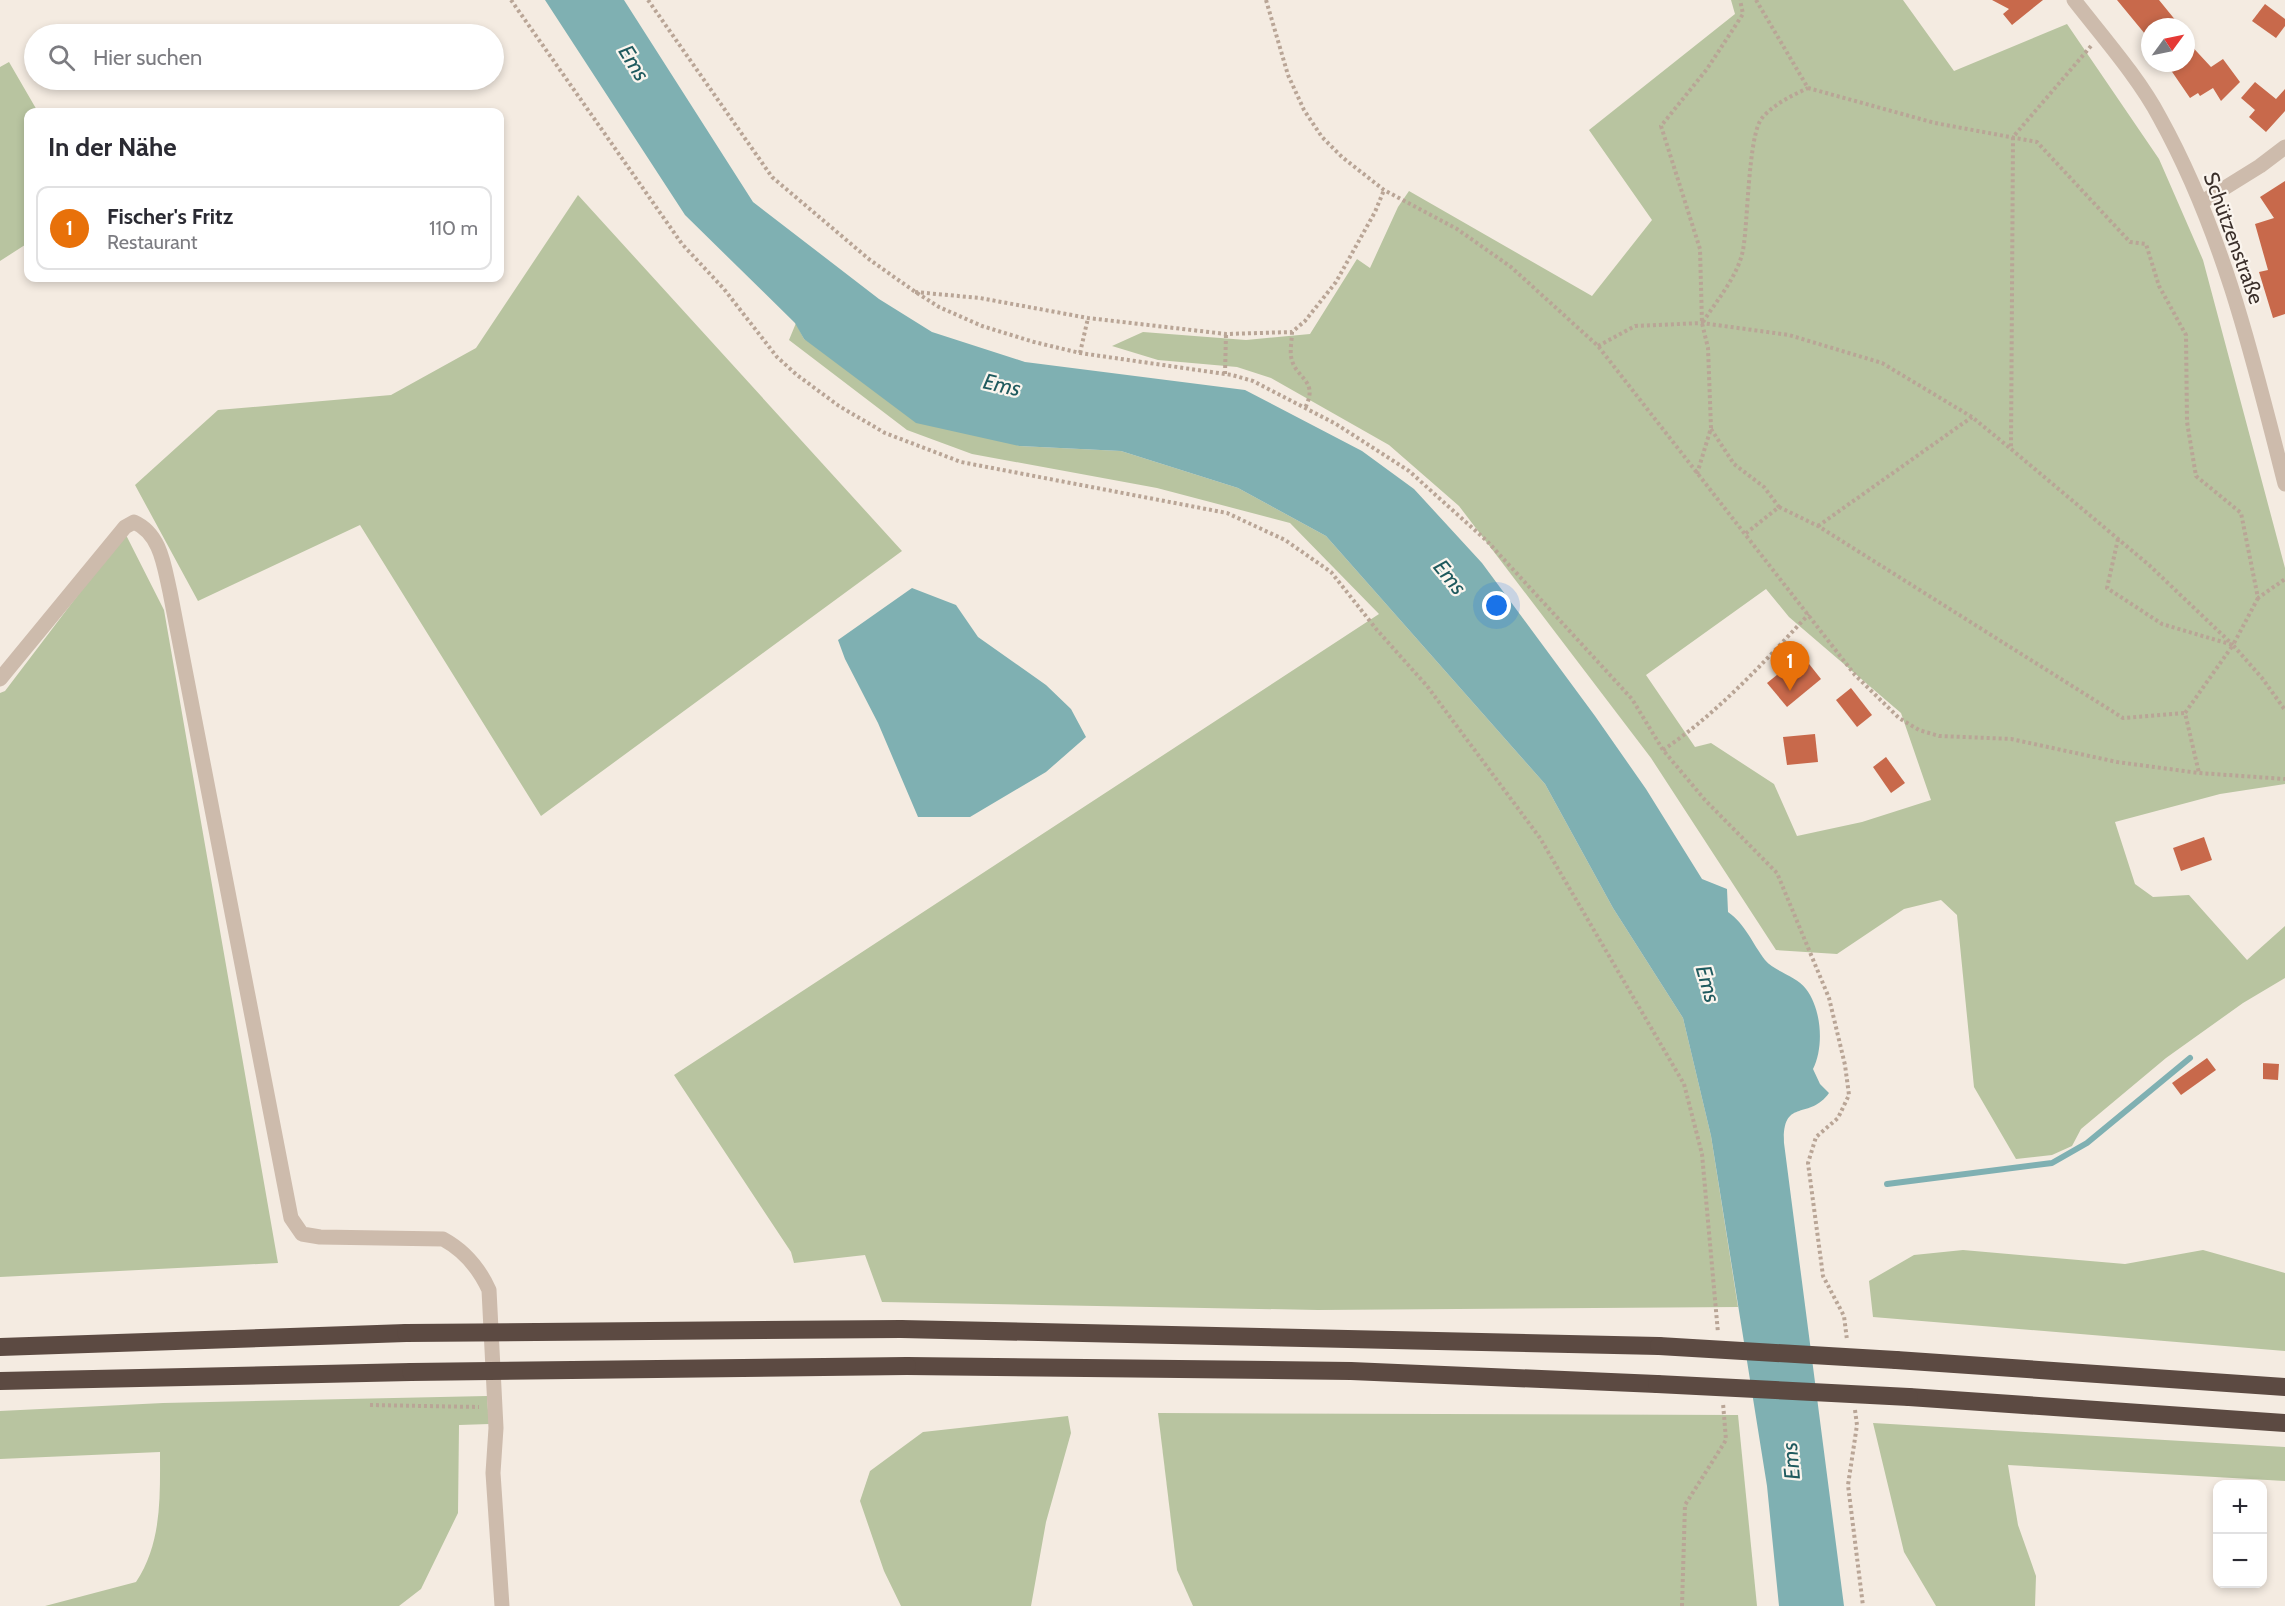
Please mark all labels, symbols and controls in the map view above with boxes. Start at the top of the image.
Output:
north arrow [2141,18,2195,72]
search box [24,24,504,90]
water label: Ems [613,40,656,86]
icon: search [45,41,78,74]
text: Hier suchen [93,44,202,71]
text: In der Nähe [48,131,177,163]
street label: Schützenstraße [2199,169,2270,308]
text: Fischer's Fritz [107,203,233,230]
text: 1 [66,216,73,240]
text: 110 m [429,216,478,240]
text: Restaurant [107,230,198,254]
water label: Ems [981,368,1024,402]
water label: Ems [1428,554,1473,600]
your location [1482,591,1511,620]
pin: 1 [1770,642,1810,691]
water label: Ems [1690,962,1726,1006]
water label: Ems [1776,1441,1806,1481]
map controls [2213,1480,2267,1588]
button: + [2213,1480,2267,1534]
button: − [2213,1534,2267,1588]

